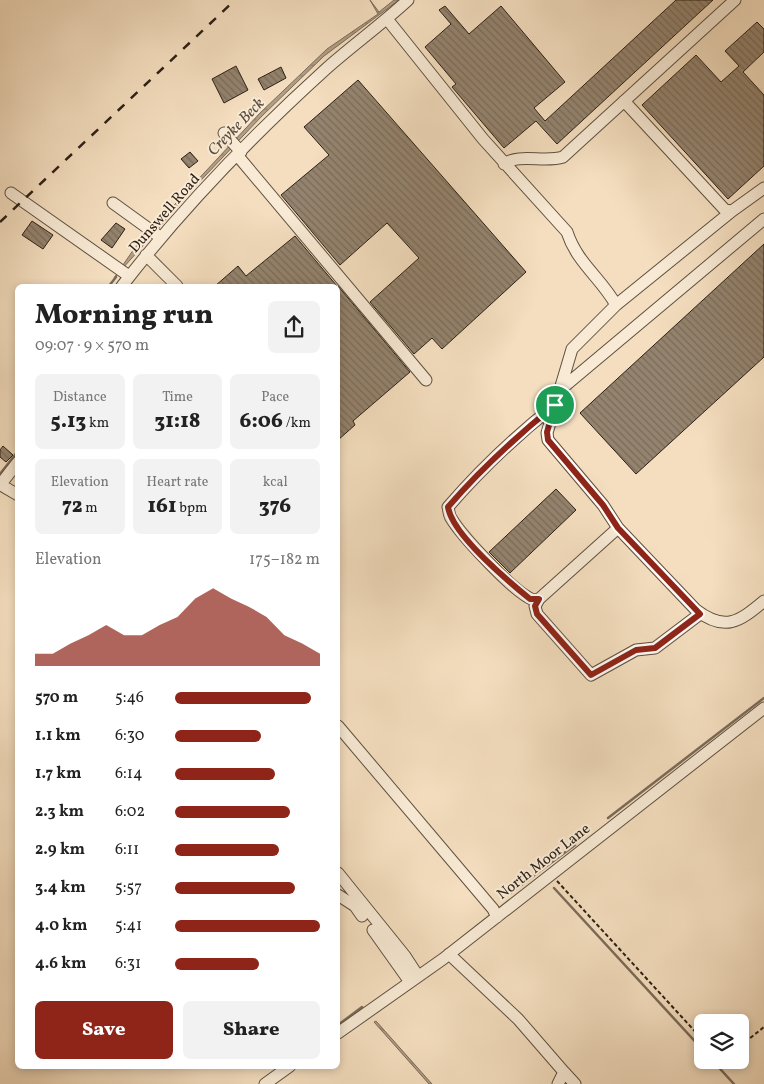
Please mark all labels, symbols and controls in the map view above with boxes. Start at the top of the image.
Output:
water label: Creyke Beck [203,93,270,161]
street label: Dunswell Road [125,170,206,258]
text: Morning run [35,296,213,335]
button: share [268,301,320,353]
text: 09:07 · 9 × 570 m [35,335,149,357]
pin [534,384,576,426]
text: Distance [53,388,107,407]
text: Time [162,388,193,407]
text: Pace [261,388,289,407]
icon: arrive [541,391,569,419]
text: 5.13 [51,407,86,436]
text: 31:18 [155,407,200,436]
text: 6:06 [240,407,283,436]
text: km [86,414,109,433]
text: /km [283,414,311,433]
text: Elevation [51,473,109,492]
text: Heart rate [147,473,208,492]
text: kcal [263,473,288,492]
text: 72 [62,492,83,521]
text: 161 [148,492,177,521]
text: 376 [259,492,291,521]
text: m [83,499,98,518]
text: bpm [177,499,207,518]
text: Elevation [35,549,102,571]
text: 175–182 m [249,549,320,571]
text: 570 m [35,687,78,709]
text: 5:46 [115,687,144,709]
text: 1.1 km [35,725,81,747]
text: 6:30 [115,725,144,747]
text: 1.7 km [35,763,82,785]
text: 6:14 [115,763,143,785]
text: 2.3 km [35,801,84,823]
text: 6:02 [115,801,145,823]
street label: North Moor Lane [493,819,595,905]
text: 2.9 km [35,839,85,861]
text: 6:11 [115,839,139,861]
text: 3.4 km [35,877,86,899]
text: 5:57 [115,877,142,899]
text: 4.0 km [35,915,87,937]
text: 5:41 [115,915,142,937]
text: 4.6 km [35,953,86,975]
text: 6:31 [115,953,141,975]
button: Save [35,1001,173,1059]
button: Share [183,1001,320,1059]
map controls [694,1014,749,1069]
button: layers [694,1014,749,1069]

